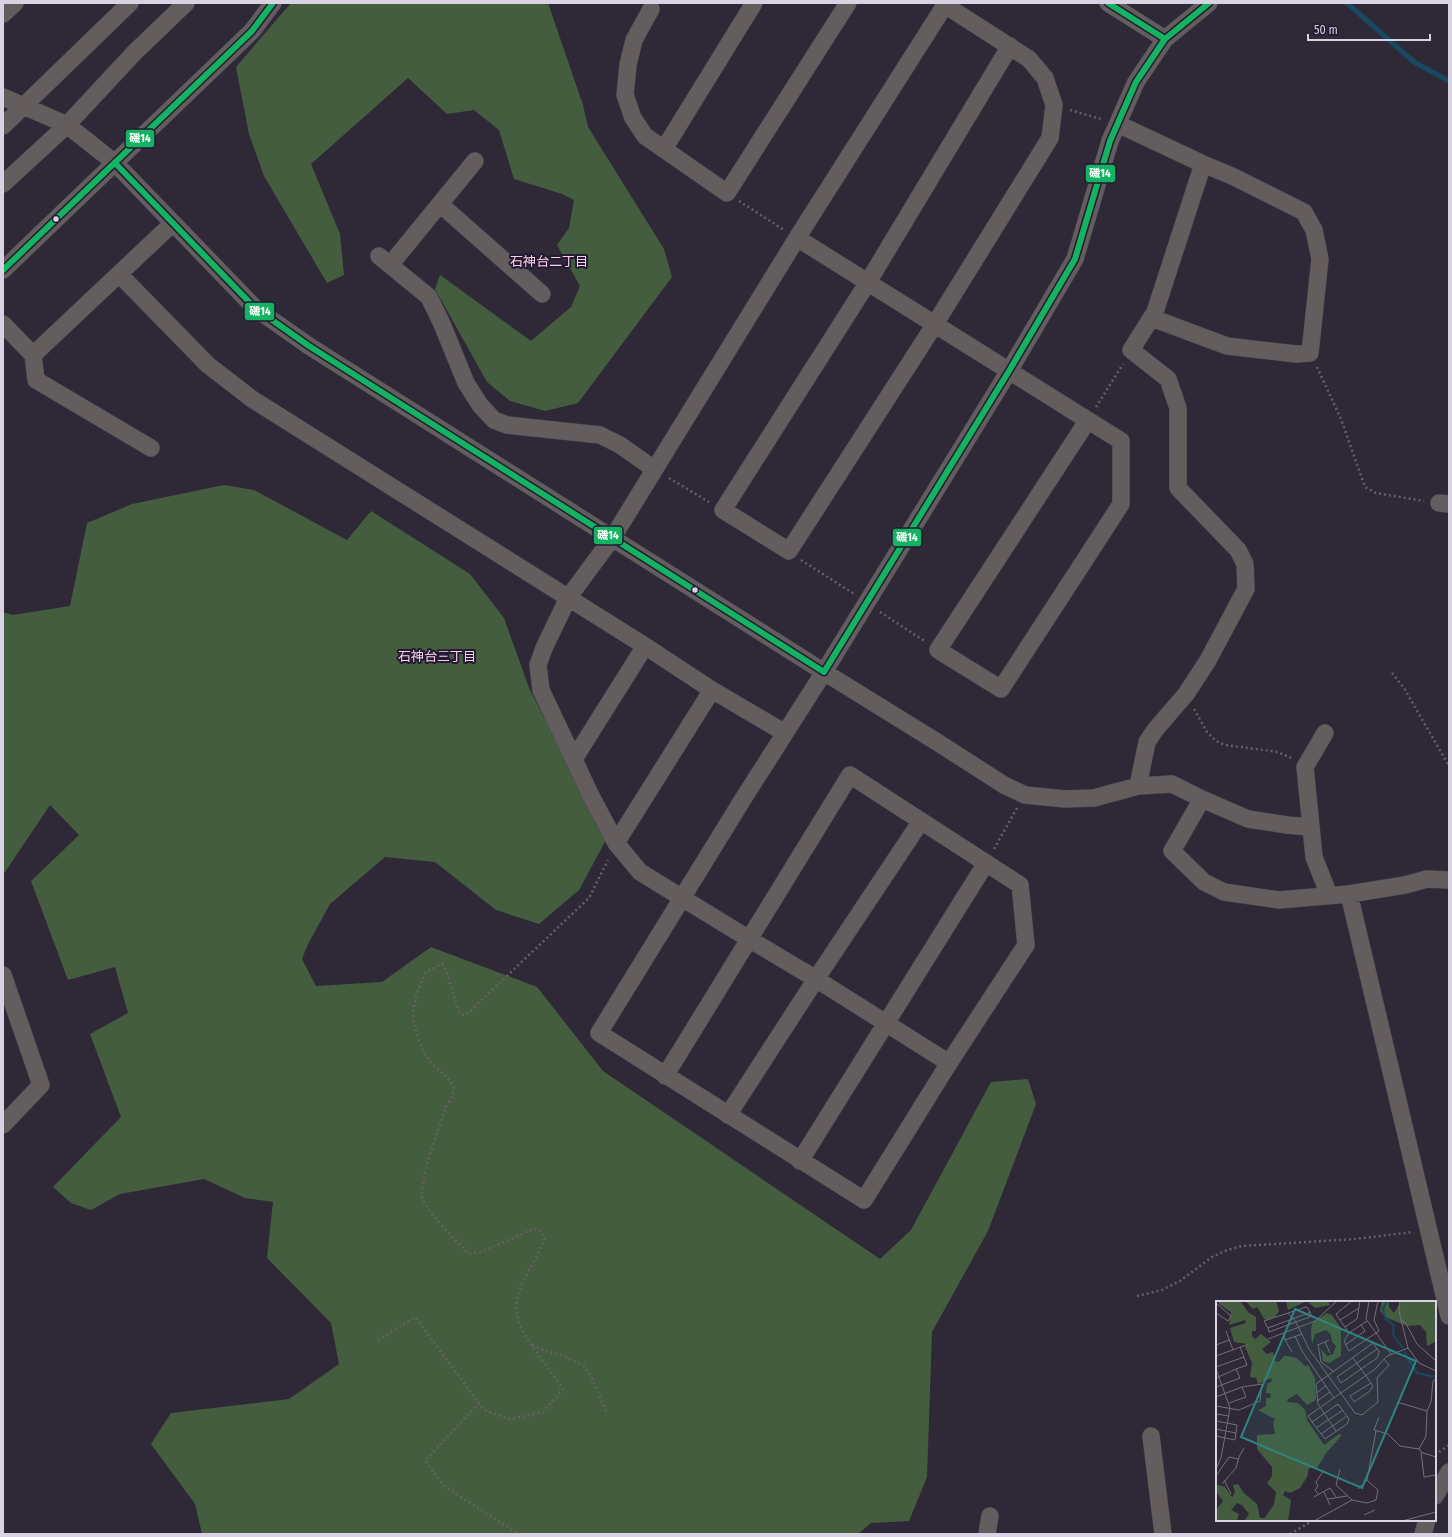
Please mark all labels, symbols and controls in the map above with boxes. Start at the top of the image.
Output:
scale bar [1308,16,1430,42]
text: 50 m [1314,23,1338,37]
line badge: 磯14 [125,129,155,148]
text: 磯14 [129,132,151,145]
line badge: 磯14 [1085,164,1116,183]
text: 磯14 [1089,167,1111,180]
unlabelled marker [51,214,61,224]
district label: 石神台二丁目 [510,254,588,269]
line badge: 磯14 [244,302,275,321]
text: 磯14 [249,305,271,318]
line badge: 磯14 [593,526,623,545]
line badge: 磯14 [892,528,922,547]
text: 磯14 [597,529,619,542]
text: 磯14 [896,531,918,544]
unlabelled marker [690,585,700,595]
district label: 石神台三丁目 [398,649,476,664]
inset map [1216,1301,1436,1521]

